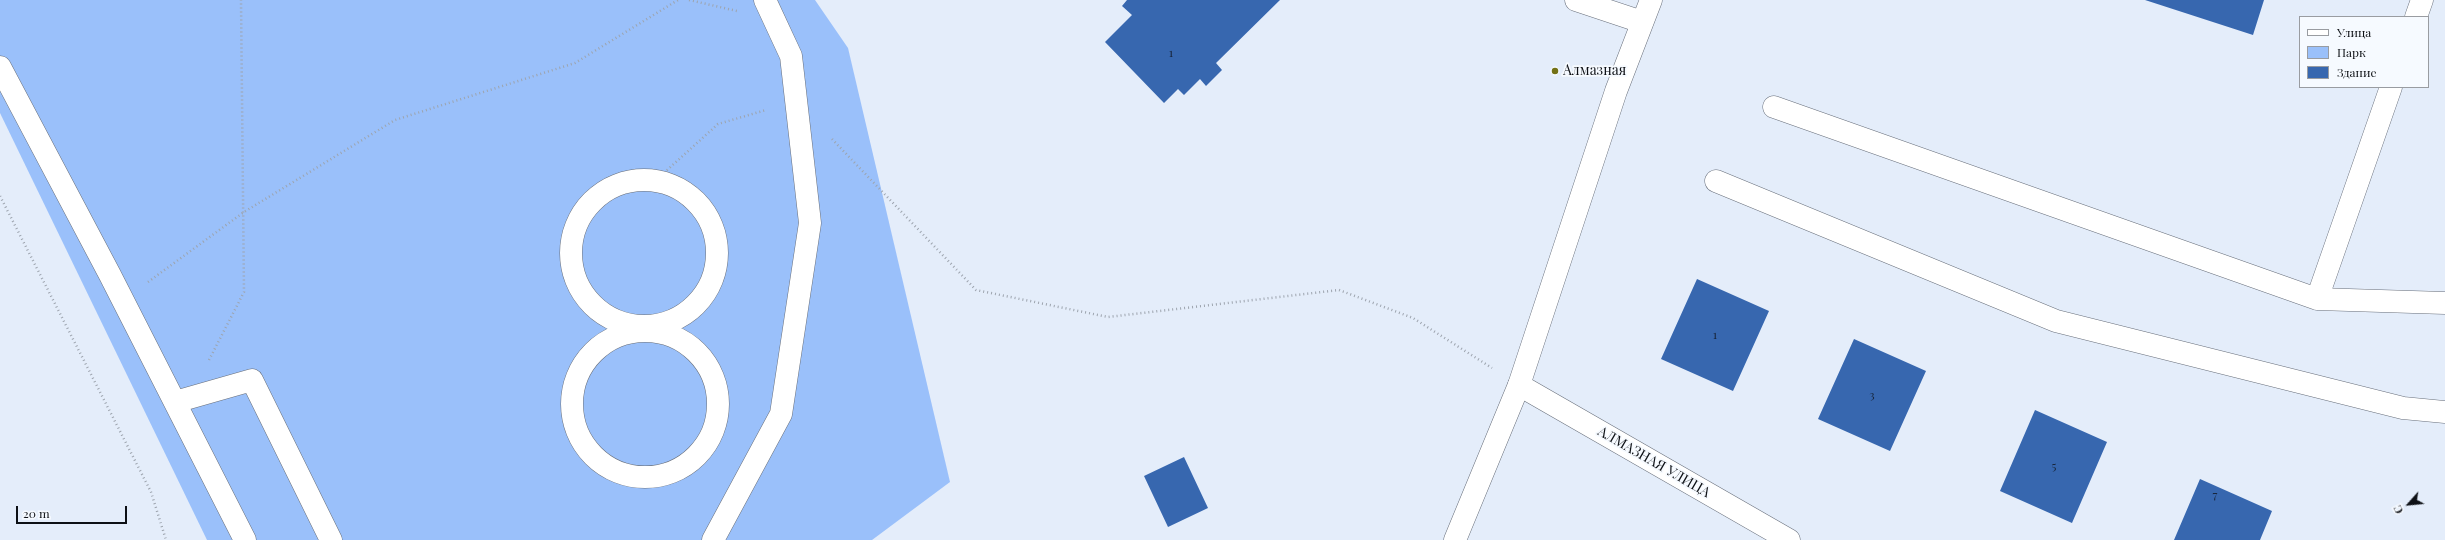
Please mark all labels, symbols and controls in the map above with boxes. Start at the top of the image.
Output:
legend [2299,16,2429,88]
text: Улица [2337,24,2371,40]
text: Парк [2337,44,2366,60]
house number: 1 [1169,46,1173,60]
place label: Алмазная [1563,63,1626,79]
text: Здание [2337,64,2377,80]
marker: Алмазная [1550,66,1560,76]
house number: 1 [1713,328,1717,342]
house number: 3 [1869,388,1875,402]
street label: АЛМАЗНАЯ УЛИЦА [1595,423,1713,501]
house number: 5 [2052,459,2056,473]
north arrow [2389,484,2429,524]
house number: 7 [2213,488,2217,502]
scale bar [18,498,129,524]
text: С [2389,503,2406,517]
text: 20 m [23,505,50,521]

